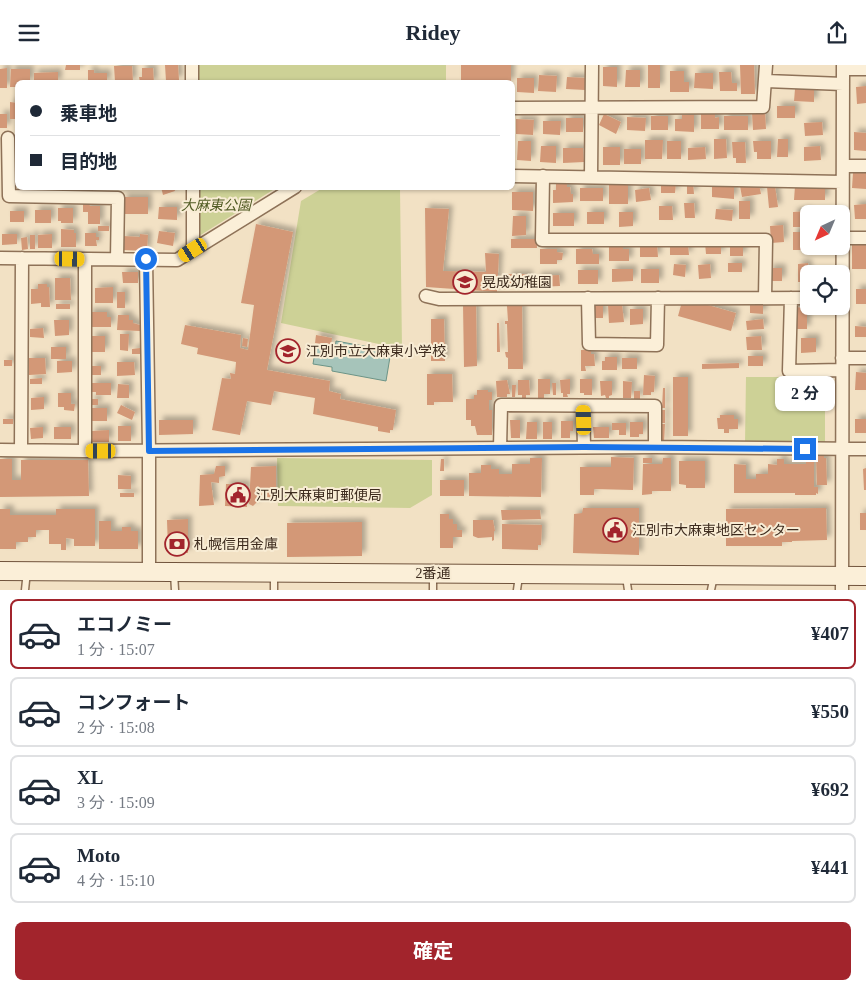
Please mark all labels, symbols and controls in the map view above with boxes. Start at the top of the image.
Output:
icon: menu [15,19,43,47]
icon: share [823,19,851,47]
text: Ridey [406,20,461,45]
text: 乗車地 [60,103,117,124]
text: 目的地 [60,151,117,172]
park label: 大麻東公園 [181,198,253,213]
north arrow [800,205,850,255]
map controls [800,205,850,315]
car [176,236,209,264]
route start [135,248,157,270]
car [54,251,85,267]
button: locate [800,265,850,315]
school or university icon: 晃成幼稚園 [452,269,478,295]
place label: 晃成幼稚園 [482,275,552,290]
school or university icon: 江別市立大麻東小学校 [275,338,301,364]
place label: 江別市立大麻東小学校 [306,344,446,359]
callout: 2 分 [775,377,835,411]
text: 2 分 [791,385,819,402]
car [575,405,592,435]
route end [794,438,816,460]
car [86,444,116,459]
public building icon: 江別大麻東町郵便局 [225,482,251,508]
place label: 江別大麻東町郵便局 [256,488,382,503]
public building icon: 江別市大麻東地区センター [602,517,628,543]
place label: 江別市大麻東地区センター [632,523,800,538]
bank icon: 札幌信用金庫 [164,531,190,557]
place label: 札幌信用金庫 [194,537,278,552]
street label: 2番通 [416,566,451,581]
icon: car [17,612,62,657]
text: エコノミー [77,614,172,635]
text: ¥407 [811,623,849,644]
text: 1 分 · 15:07 [77,641,155,658]
icon: car [17,690,62,735]
text: コンフォート [77,692,190,713]
text: ¥550 [811,701,849,722]
text: 2 分 · 15:08 [77,719,155,736]
text: XL [77,767,103,788]
icon: car [17,768,62,813]
text: ¥692 [811,779,849,800]
text: 3 分 · 15:09 [77,794,155,811]
text: Moto [77,845,120,866]
icon: car [17,846,62,891]
text: ¥441 [811,857,849,878]
text: 4 分 · 15:10 [77,872,155,889]
button: 確定 [15,922,851,980]

